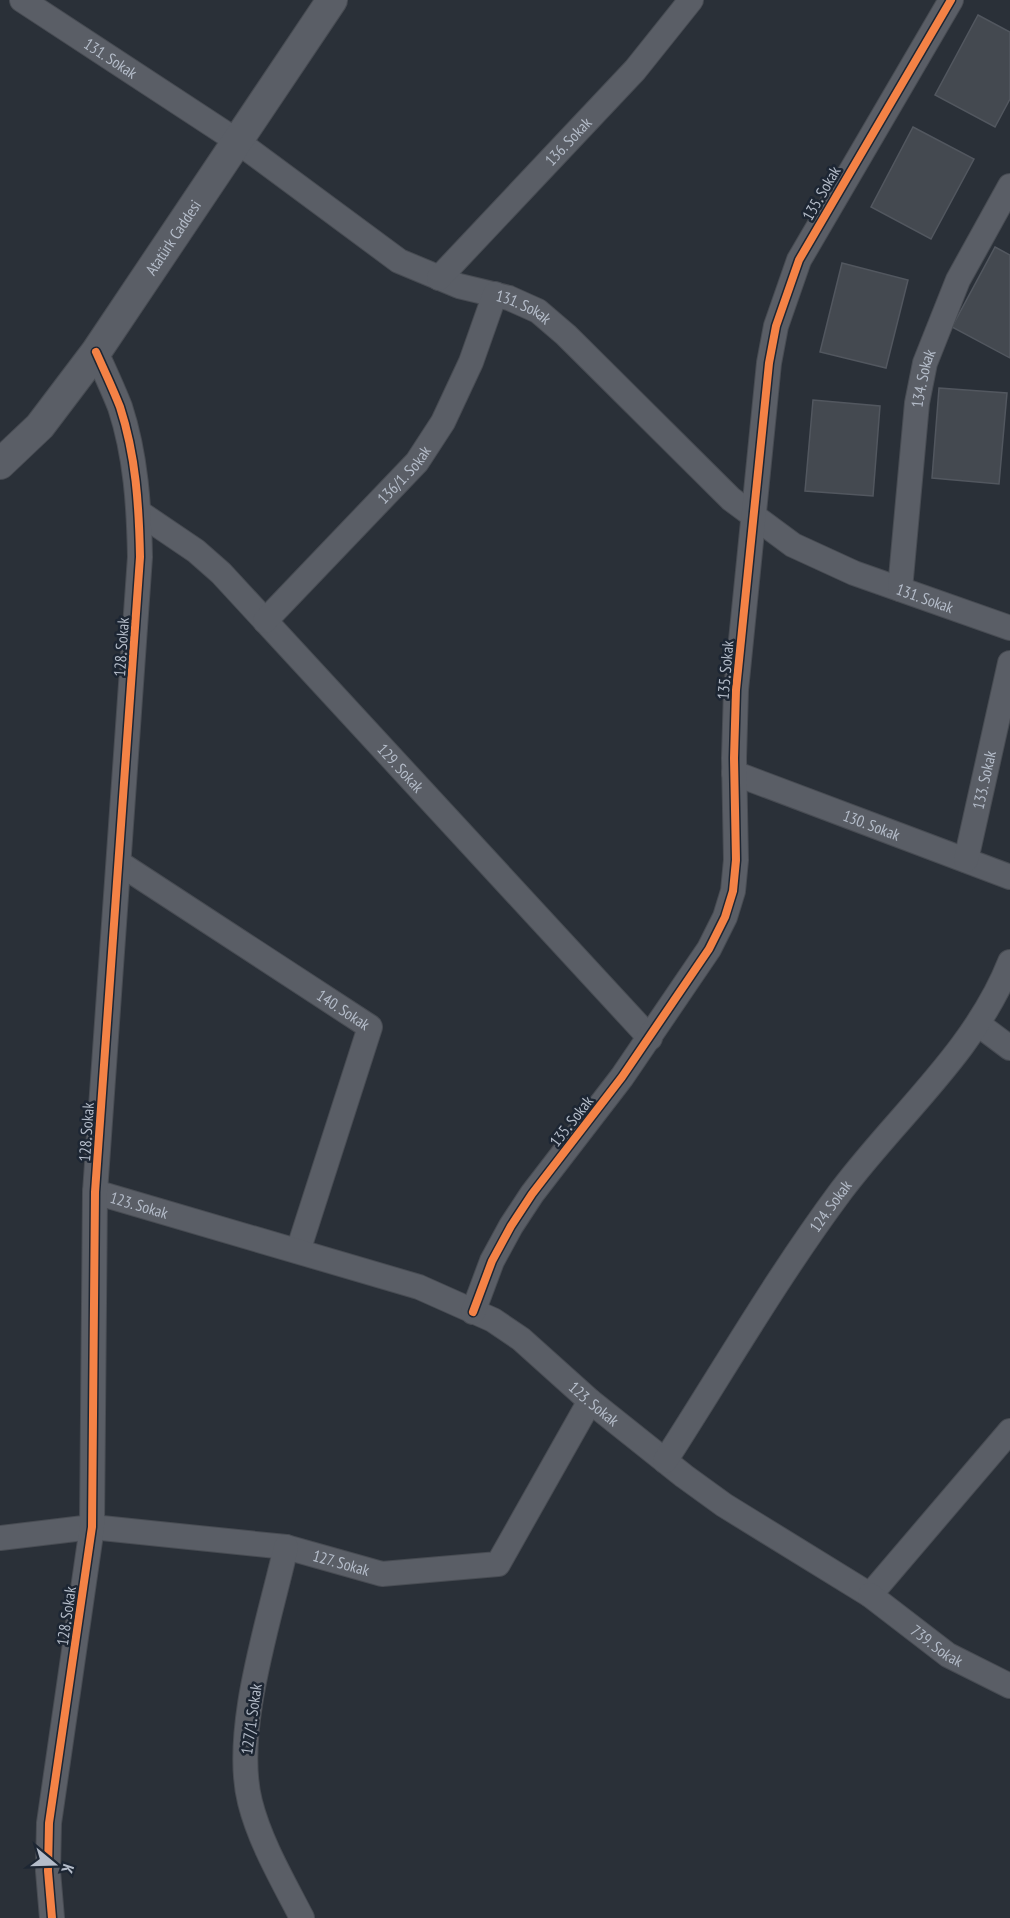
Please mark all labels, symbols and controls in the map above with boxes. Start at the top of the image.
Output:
street label: 131. Sokak [80,33,142,83]
street label: 136. Sokak [540,112,596,170]
street label: 135. Sokak [797,162,845,224]
street label: Atatürk Caddesi [141,196,205,279]
street label: 131. Sokak [494,285,556,329]
street label: 134. Sokak [907,345,940,408]
street label: 136/1. Sokak [373,441,435,508]
street label: 131. Sokak [894,579,957,618]
street label: 128. Sokak [109,616,133,677]
street label: 135. Sokak [712,639,738,700]
street label: 129. Sokak [373,739,429,797]
street label: 133. Sokak [968,748,1000,811]
street label: 130. Sokak [840,805,904,845]
street label: 140. Sokak [313,985,374,1035]
street label: 135. Sokak [545,1091,598,1151]
street label: 128. Sokak [74,1101,98,1162]
street label: 124. Sokak [805,1175,856,1236]
street label: 123. Sokak [108,1187,171,1223]
street label: 123. Sokak [565,1377,624,1431]
street label: 127. Sokak [311,1545,373,1580]
street label: 128. Sokak [52,1584,80,1647]
street label: 739. Sokak [907,1620,967,1671]
street label: 127/1. Sokak [236,1682,266,1756]
north arrow [24,1834,84,1894]
text: K [57,1862,79,1877]

